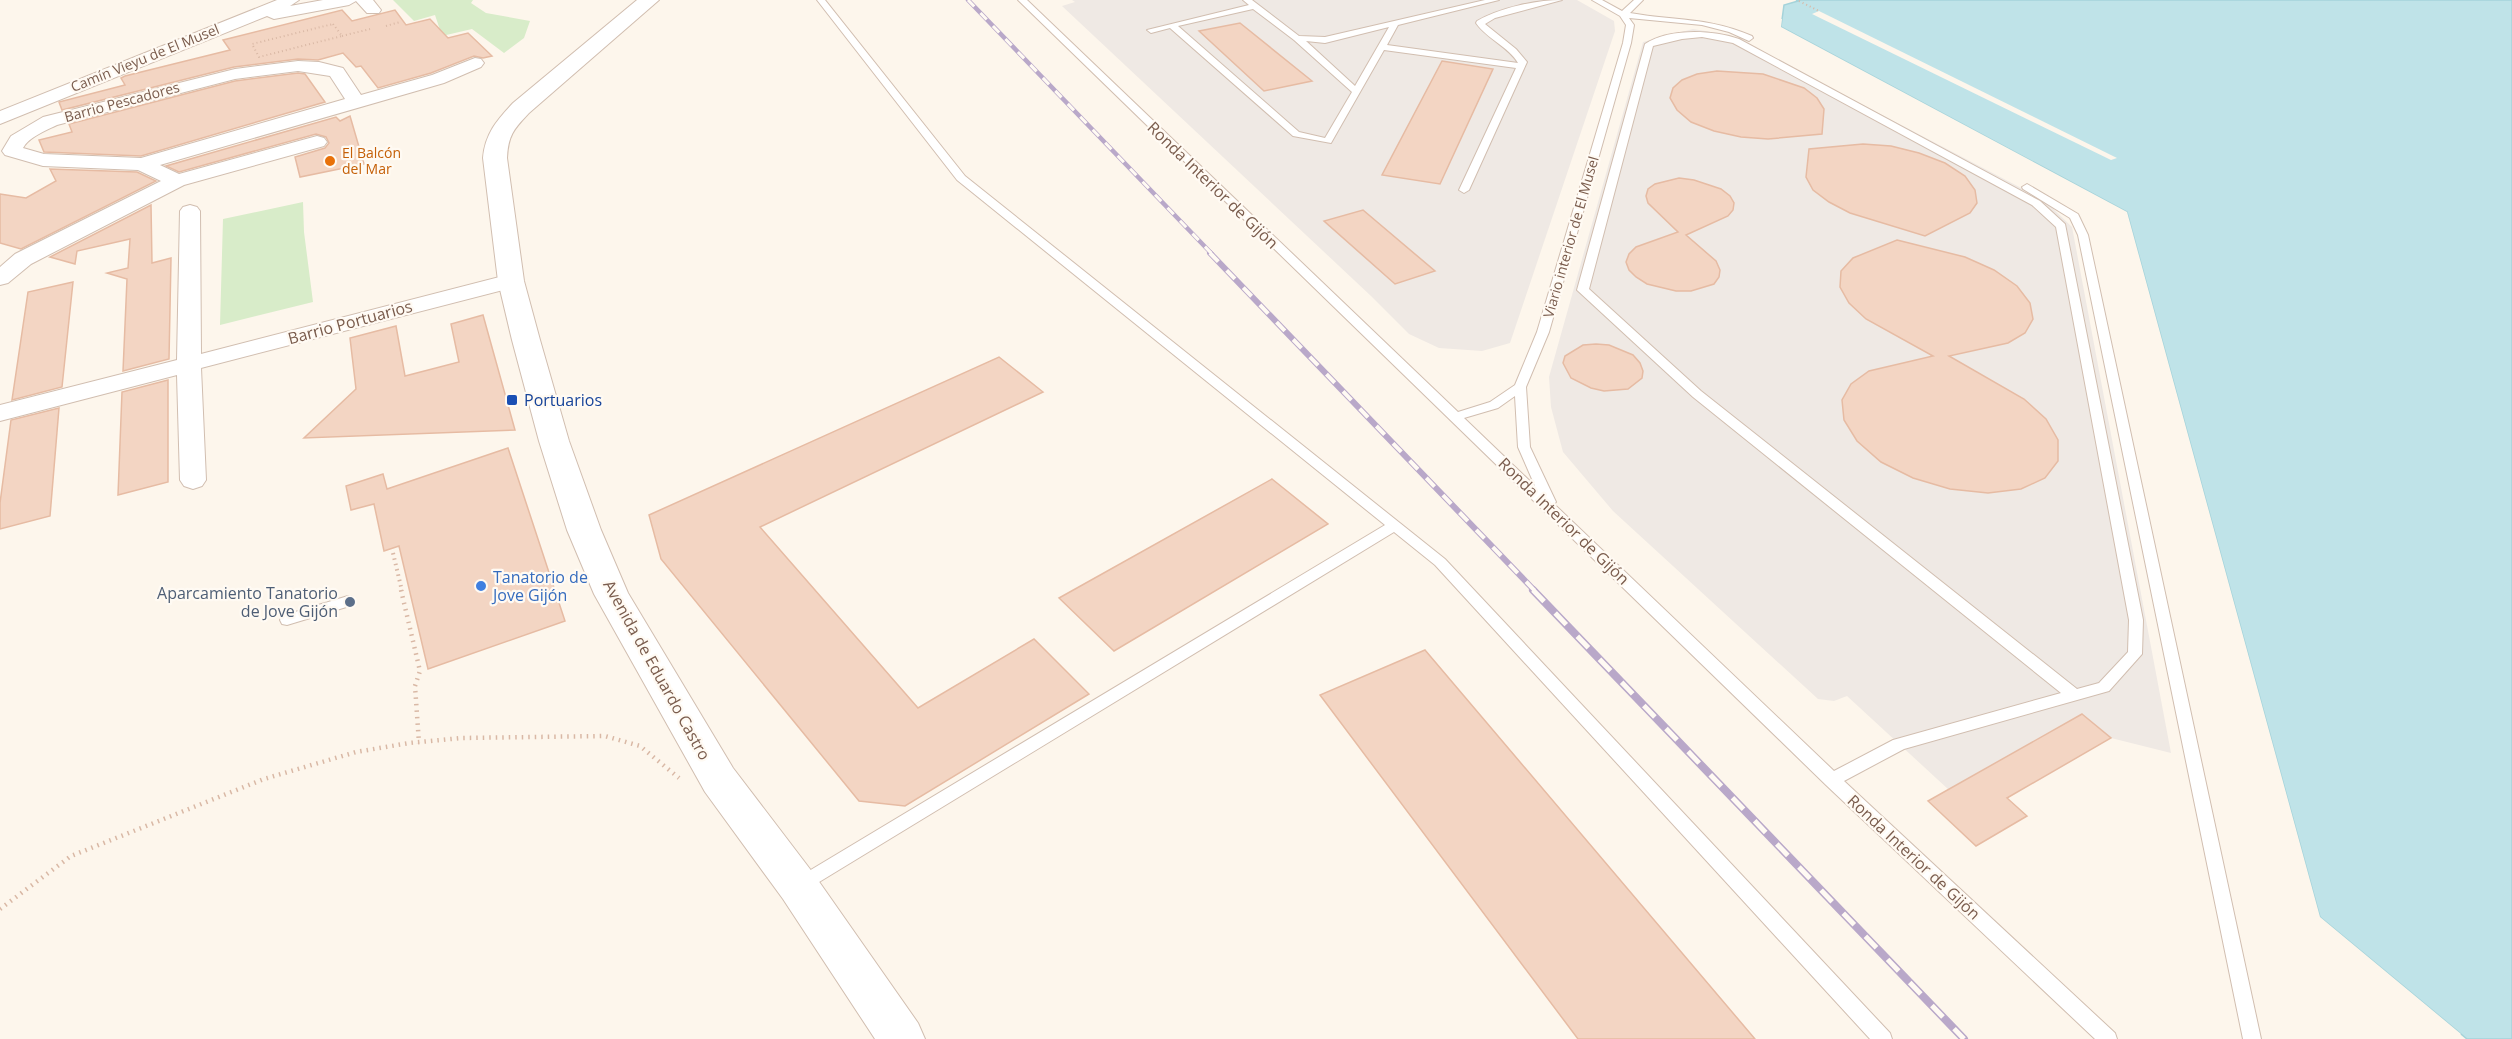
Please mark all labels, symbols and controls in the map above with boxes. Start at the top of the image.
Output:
street label: Camín Vieyu de El Musel [68,19,222,96]
street label: Barrio Pescadores [62,77,182,126]
street label: Ronda Interior de Gijón [1143,117,1283,253]
place label: El Balcón del Mar [342,143,401,178]
marker: El Balcón del Mar [323,154,337,168]
street label: Viario interior de El Musel [1538,154,1603,320]
street label: Barrio Portuarios [285,295,415,349]
place label: Portuarios [524,389,602,411]
marker: Portuarios [505,393,519,407]
street label: Ronda Interior de Gijón [1494,453,1634,589]
place label: Tanatorio de Jove Gijón [491,566,588,606]
street label: Avenida de Eduardo Castro [598,576,716,764]
marker: Tanatorio de Jove Gijón [474,579,488,593]
place label: Aparcamiento Tanatorio de Jove Gijón [157,582,338,622]
marker: Aparcamiento Tanatorio de Jove Gijón [343,595,357,609]
street label: Ronda Interior de Gijón [1843,790,1985,924]

